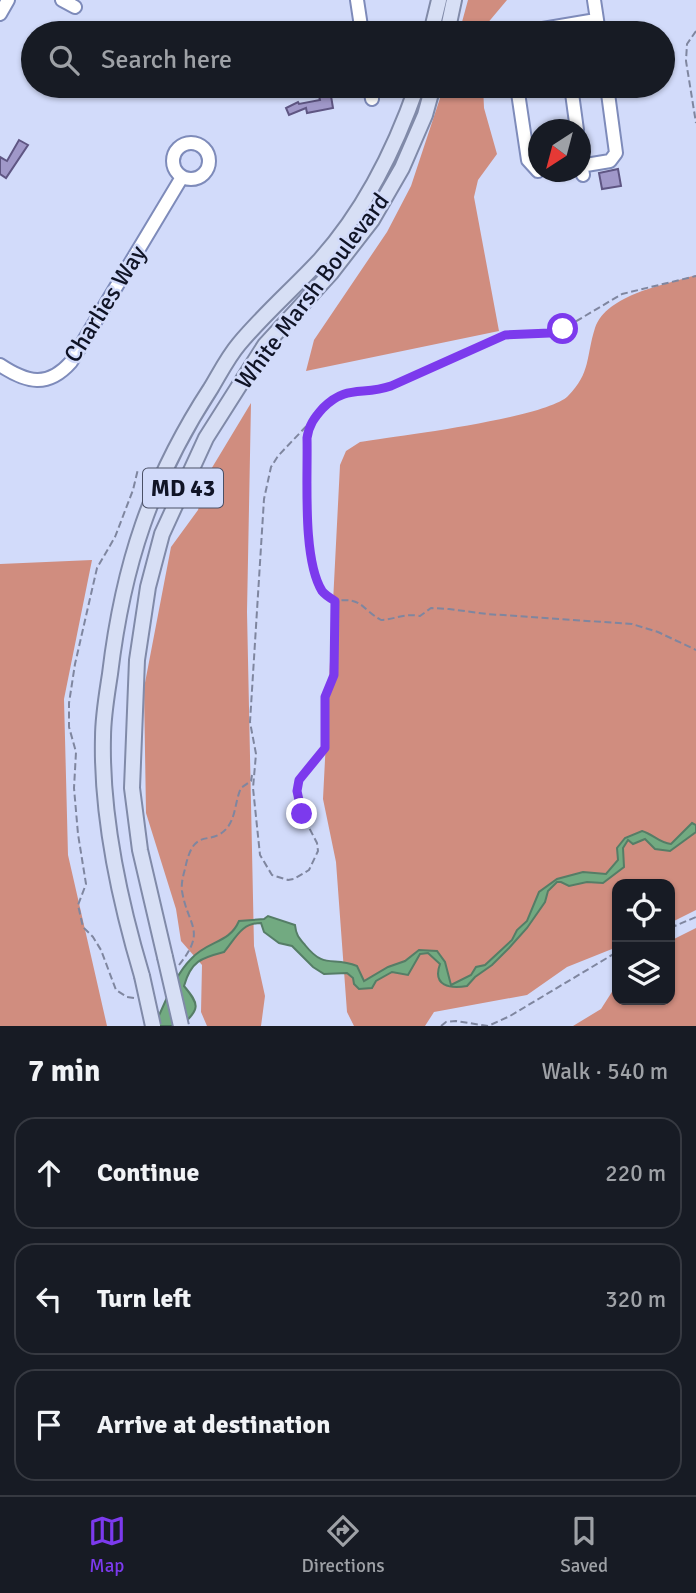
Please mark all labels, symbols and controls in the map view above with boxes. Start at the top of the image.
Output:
search box [21,21,675,98]
icon: search [45,41,83,79]
text: Search here [101,44,232,76]
north arrow [528,119,591,182]
street label: White Marsh Boulevard [229,187,395,395]
street label: Charlies Way [57,240,153,368]
route start [547,313,578,344]
road number: MD 43 [143,468,223,508]
route end [286,798,317,829]
map controls [612,879,675,1005]
button: locate [612,879,675,942]
button: layers [612,942,675,1005]
text: 7 min [28,1053,100,1090]
text: Walk · 540 m [542,1057,668,1086]
icon: ahead [30,1154,68,1192]
text: Continue [97,1157,199,1189]
text: 220 m [605,1159,666,1188]
icon: left [30,1280,68,1318]
text: Turn left [97,1283,191,1315]
text: 320 m [605,1285,666,1314]
icon: arrive [30,1406,68,1444]
text: Arrive at destination [97,1409,330,1441]
tab: Map [88,1512,126,1578]
tab: Directions [302,1512,385,1578]
tab: Saved [560,1512,608,1578]

